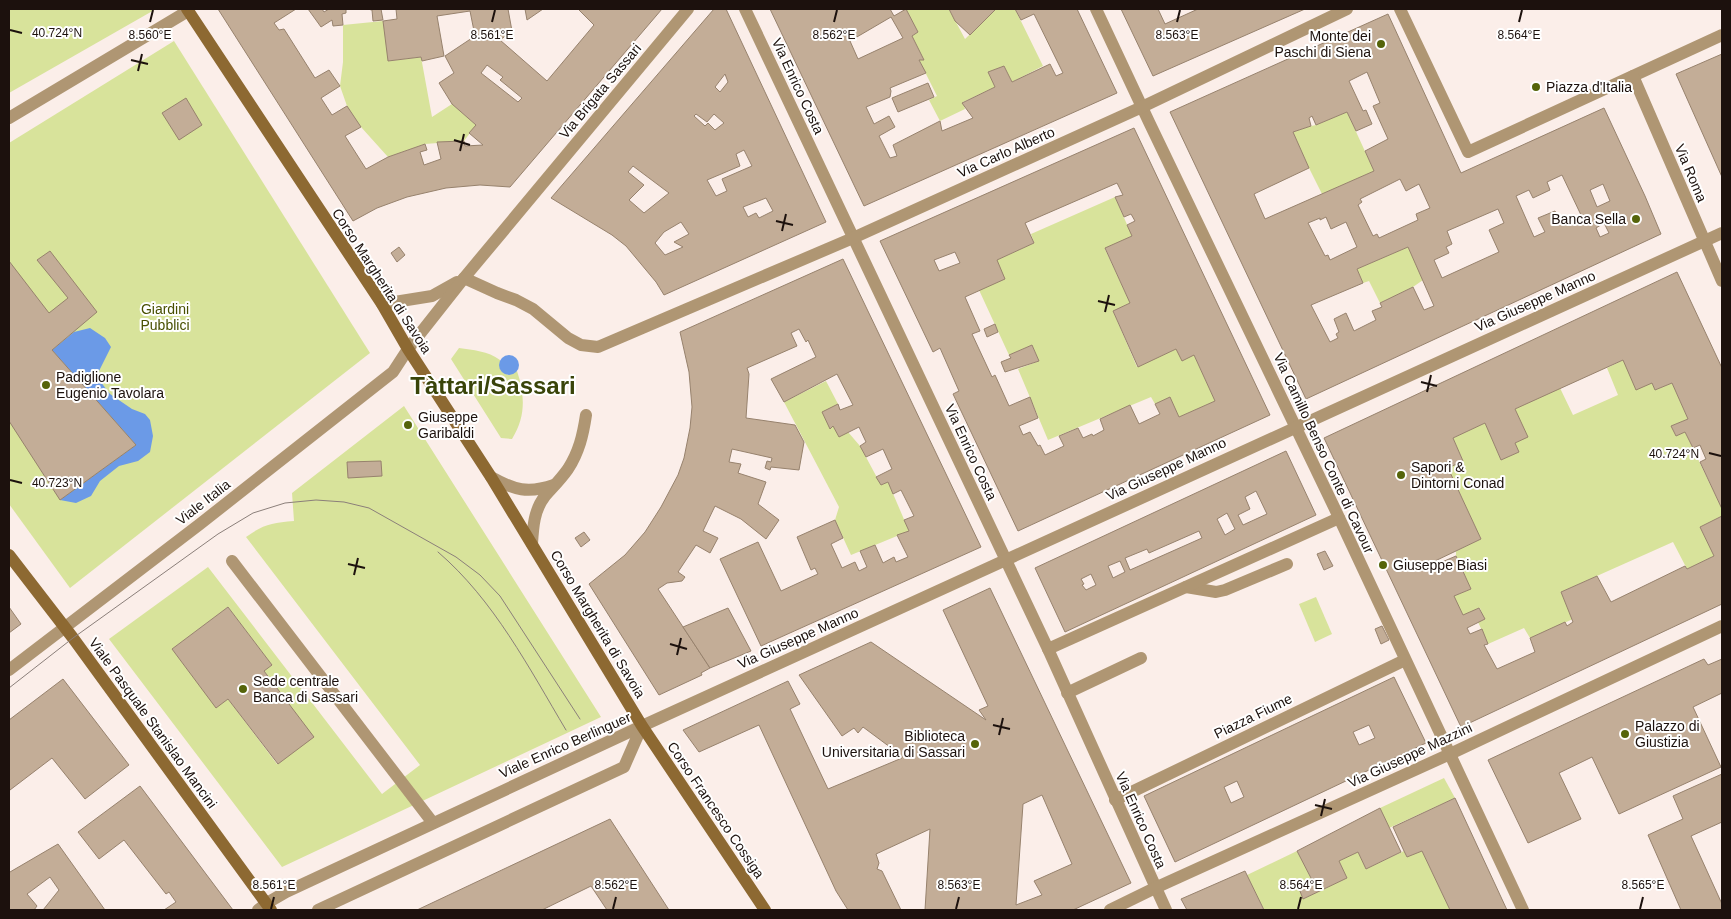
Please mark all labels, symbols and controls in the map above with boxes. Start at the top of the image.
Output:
text: 40.724°N [32,26,82,40]
text: 8.560°E [129,28,171,42]
text: 8.561°E [471,28,513,42]
text: 8.562°E [813,28,855,42]
text: 8.563°E [1156,28,1198,42]
place label: Monte dei Paschi di Siena [1274,28,1371,60]
text: 8.564°E [1498,28,1540,42]
street label: Via Enrico Costa [769,35,827,137]
marker: Monte dei Paschi di Siena [1375,38,1387,50]
street label: Via Brigata Sassari [556,40,644,142]
place label: Piazza d'Italia [1546,79,1632,95]
marker: Piazza d'Italia [1530,81,1542,93]
street label: Via Carlo Alberto [955,123,1057,181]
street label: Via Roma [1672,142,1710,204]
street label: Corso Margherita di Savoia [329,206,435,357]
place label: Banca Sella [1551,211,1626,227]
marker: Banca Sella [1630,213,1642,225]
street label: Via Giuseppe Manno [1472,267,1598,335]
park label: Giardini Pubblici [140,301,190,333]
street label: Via Camillo Benso Conte di Cavour [1270,350,1378,556]
place label: Padiglione Eugenio Tavolara [56,369,164,401]
district label: Tàttari/Sassari [410,372,576,399]
marker: Padiglione Eugenio Tavolara [40,379,52,391]
street label: Via Enrico Costa [942,401,1000,503]
place label: Giuseppe Garibaldi [418,409,478,441]
marker: Giuseppe Garibaldi [402,419,414,431]
street label: Via Giuseppe Manno [1103,434,1229,504]
text: 40.724°N [1649,447,1699,461]
place label: Sapori & Dintorni Conad [1411,459,1504,491]
marker: Sapori & Dintorni Conad [1395,469,1407,481]
text: 40.723°N [32,476,82,490]
street label: Viale Italia [173,476,233,528]
street label: Corso Margherita di Savoia [547,547,649,701]
place label: Giuseppe Biasi [1393,557,1487,573]
marker: Giuseppe Biasi [1377,559,1389,571]
street label: Via Giuseppe Manno [735,604,861,672]
street label: Viale Pasquale Stanislao Mancini [86,635,220,811]
place label: Sede centrale Banca di Sassari [253,673,358,705]
marker: Sede centrale Banca di Sassari [237,683,249,695]
street label: Piazza Fiume [1211,690,1295,742]
street label: Viale Enrico Berlinguer [497,709,633,781]
place label: Palazzo di Giustizia [1635,718,1700,750]
street label: Via Giuseppe Mazzini [1345,719,1475,791]
place label: Biblioteca Universitaria di Sassari [822,728,965,760]
marker: Palazzo di Giustizia [1619,728,1631,740]
marker: Biblioteca Universitaria di Sassari [969,738,981,750]
street label: Corso Francesco Cossiga [664,739,768,881]
street label: Via Enrico Costa [1113,769,1170,871]
text: 8.561°E [253,878,295,892]
text: 8.562°E [595,878,637,892]
text: 8.563°E [938,878,980,892]
text: 8.564°E [1280,878,1322,892]
text: 8.565°E [1622,878,1664,892]

